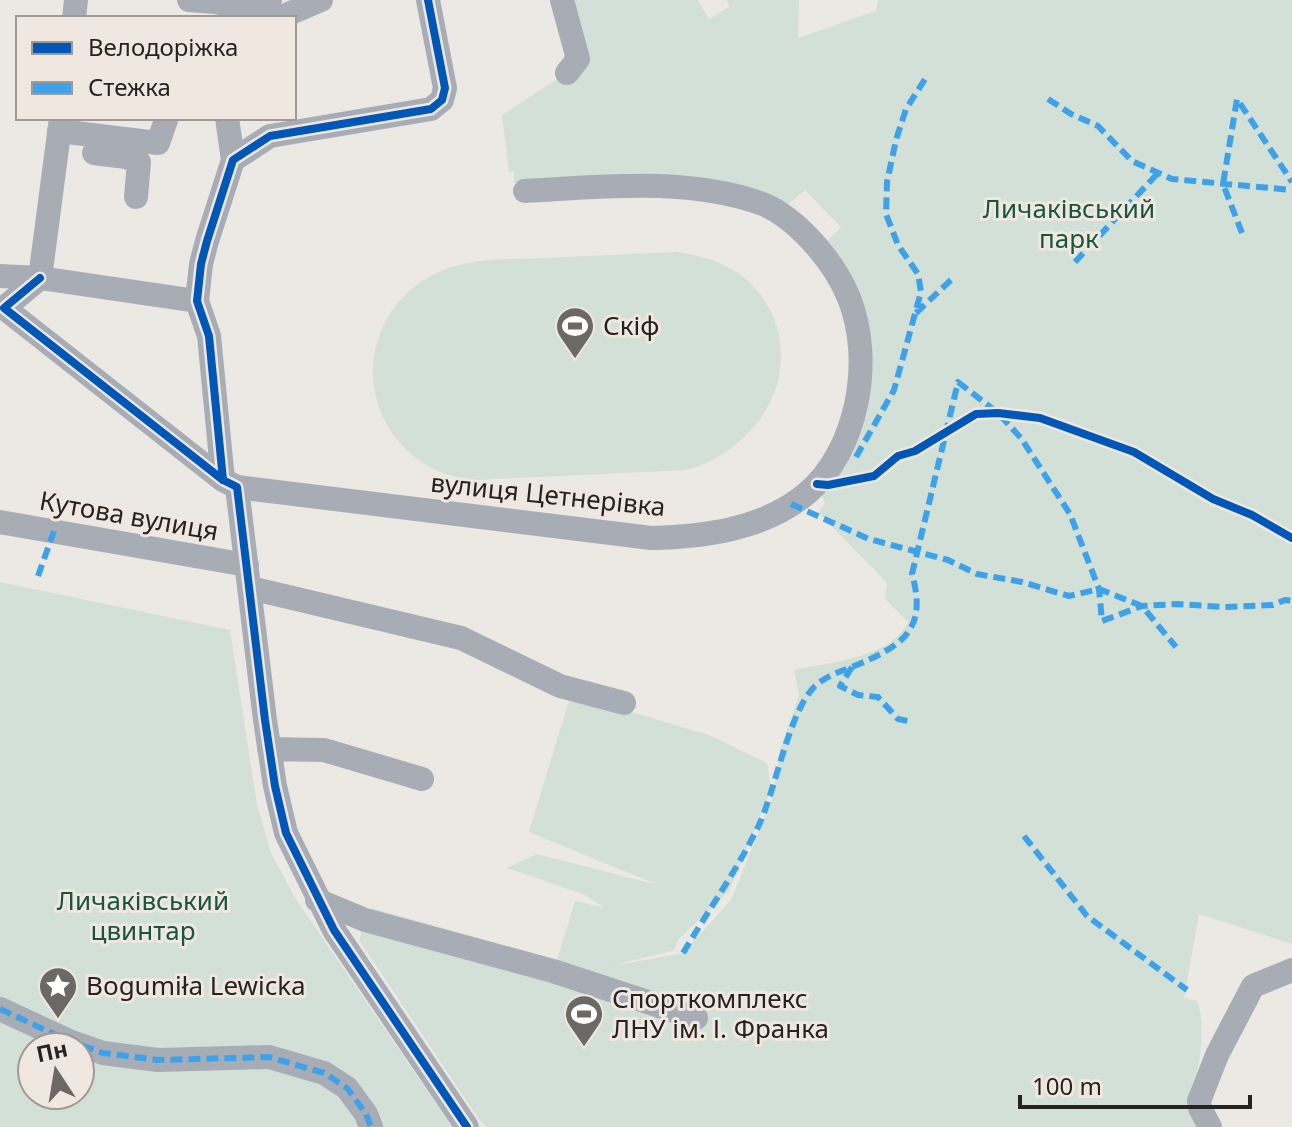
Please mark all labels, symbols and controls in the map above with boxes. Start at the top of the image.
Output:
legend [16,16,296,120]
text: Велодоріжка [88,30,238,63]
text: Стежка [88,70,171,103]
park label: Личаківський парк [983,190,1155,256]
sports icon: Скіф [554,305,596,360]
place label: Скіф [603,307,659,343]
street label: вулиця Цетнерівка [429,464,667,524]
street label: Кутова вулиця [37,482,221,548]
park label: Личаківський цвинтар [57,882,229,948]
place icon: Bogumiła Lewicka [37,965,79,1020]
place label: Bogumiła Lewicka [86,967,306,1003]
place label: Спорткомплекс ЛНУ ім. І. Франка [612,980,829,1046]
sports icon: Спорткомплекс ЛНУ ім. І. Франка [563,993,605,1048]
north arrow [16,1031,96,1111]
text: Пн [33,1033,70,1068]
scale bar [1020,1059,1250,1109]
text: 100 m [1032,1069,1102,1102]

